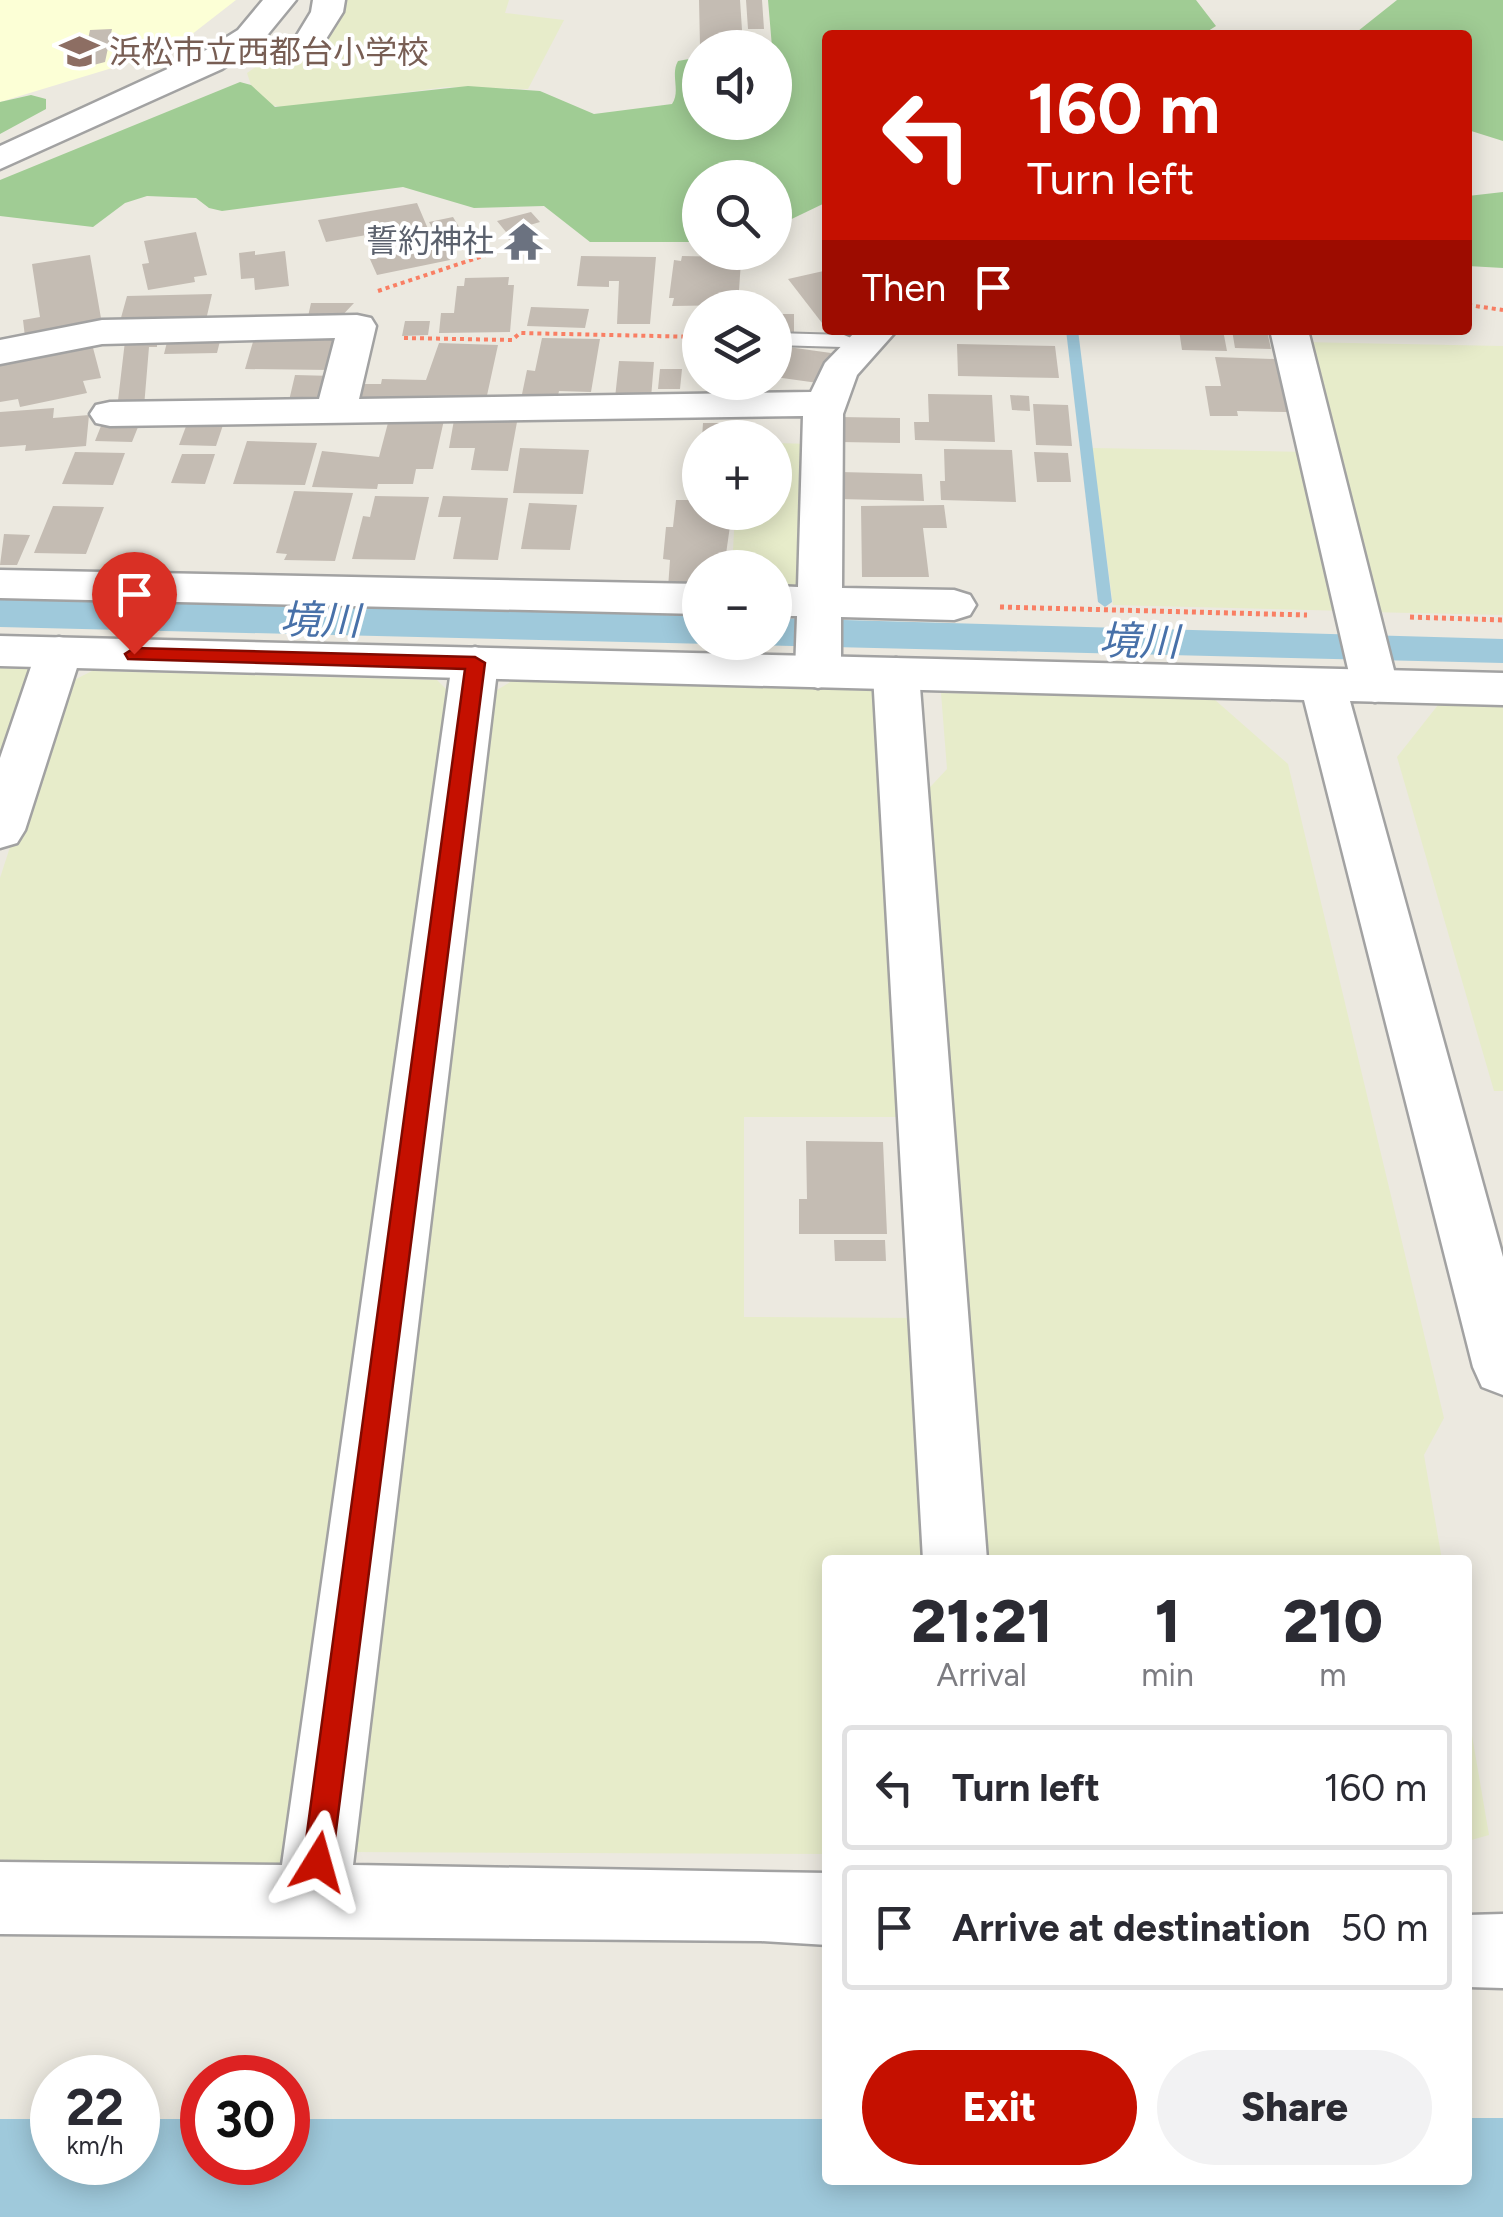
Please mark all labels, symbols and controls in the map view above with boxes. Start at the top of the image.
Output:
map controls [682,30,792,660]
button: sound [682,30,792,140]
school or university icon: 浜松市立西都台小学校 [58,31,100,73]
place label: 浜松市立西都台小学校 [109,33,429,71]
text: 160 m [1027,66,1220,151]
icon: left [862,70,992,200]
text: Turn left [1027,151,1194,205]
button: search [682,160,792,270]
temple icon: 誓約神社 [503,220,545,262]
place label: 誓約神社 [366,222,494,260]
icon: arrive [966,260,1021,315]
text: Then [862,265,946,311]
button: layers [682,290,792,400]
button: + [682,420,792,530]
button: − [682,550,792,660]
pin [92,552,177,655]
icon: arrive [107,567,162,622]
water label: 境川 [280,595,364,645]
water label: 境川 [1099,616,1183,666]
text: 21:21 [911,1585,1052,1657]
text: 1 [1155,1585,1180,1657]
text: 210 [1283,1585,1383,1657]
text: Arrival [936,1656,1027,1694]
text: min [1141,1656,1194,1694]
text: m [1319,1656,1347,1694]
icon: left [867,1760,922,1815]
text: Turn left [952,1765,1100,1811]
text: 160 m [1324,1765,1427,1811]
position arrow [266,1810,370,1914]
icon: arrive [867,1900,922,1955]
text: Arrive at destination [952,1905,1310,1951]
text: 50 m [1340,1905,1428,1951]
button: Exit [862,2050,1137,2165]
button: Share [1157,2050,1432,2165]
speed limit sign: 30 [180,2055,310,2185]
text: 22 [66,2077,124,2138]
text: km/h [66,2130,124,2160]

